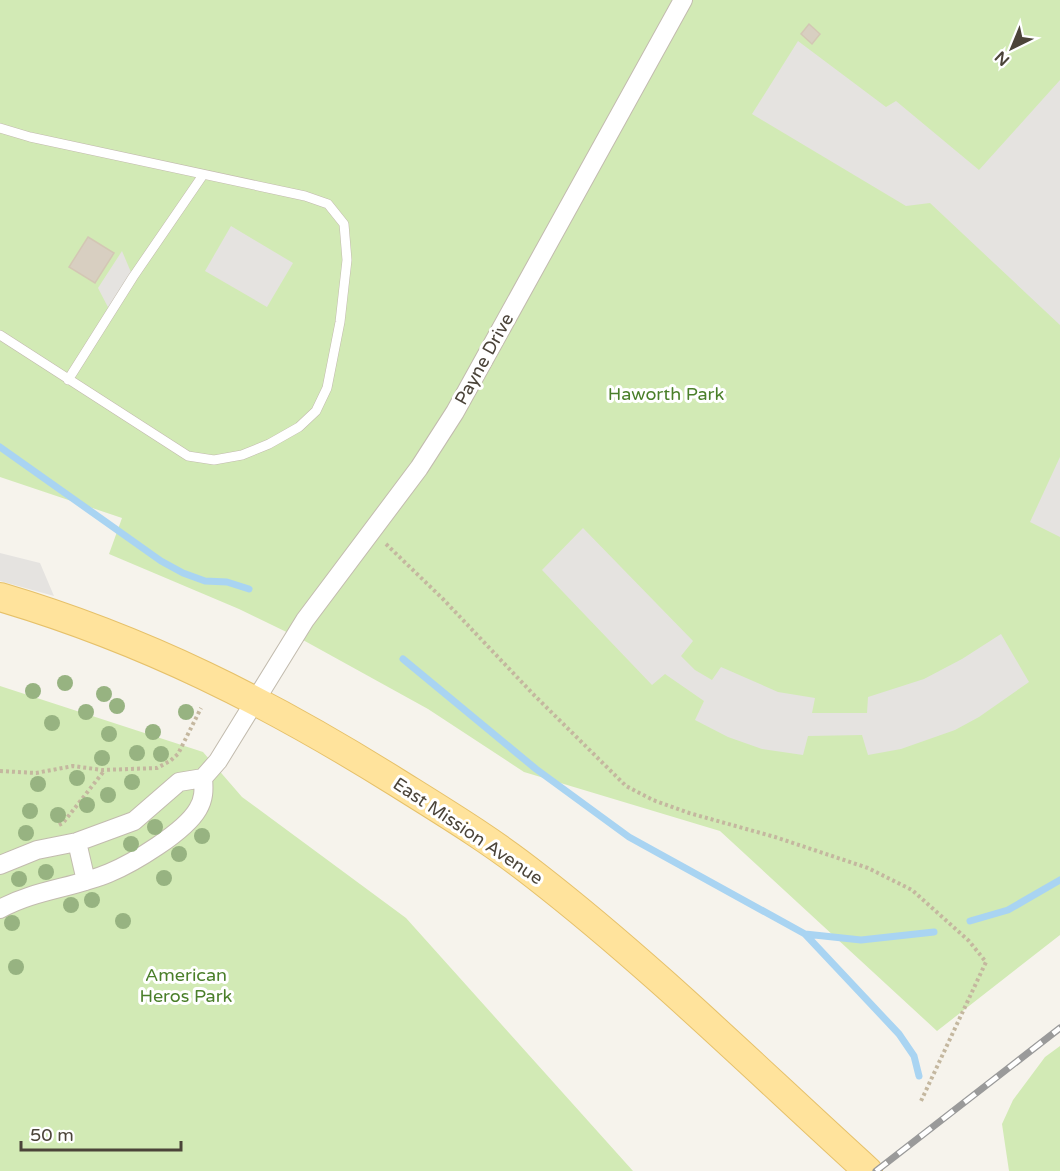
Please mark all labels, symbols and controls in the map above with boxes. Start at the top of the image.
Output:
north arrow [982,18,1042,78]
text: N [991,47,1014,70]
street label: Payne Drive [450,309,518,409]
park label: Haworth Park [608,383,724,405]
street label: East Mission Avenue [389,773,547,889]
park label: American Heros Park [140,964,233,1007]
scale bar [21,1114,182,1152]
text: 50 m [30,1124,74,1146]

